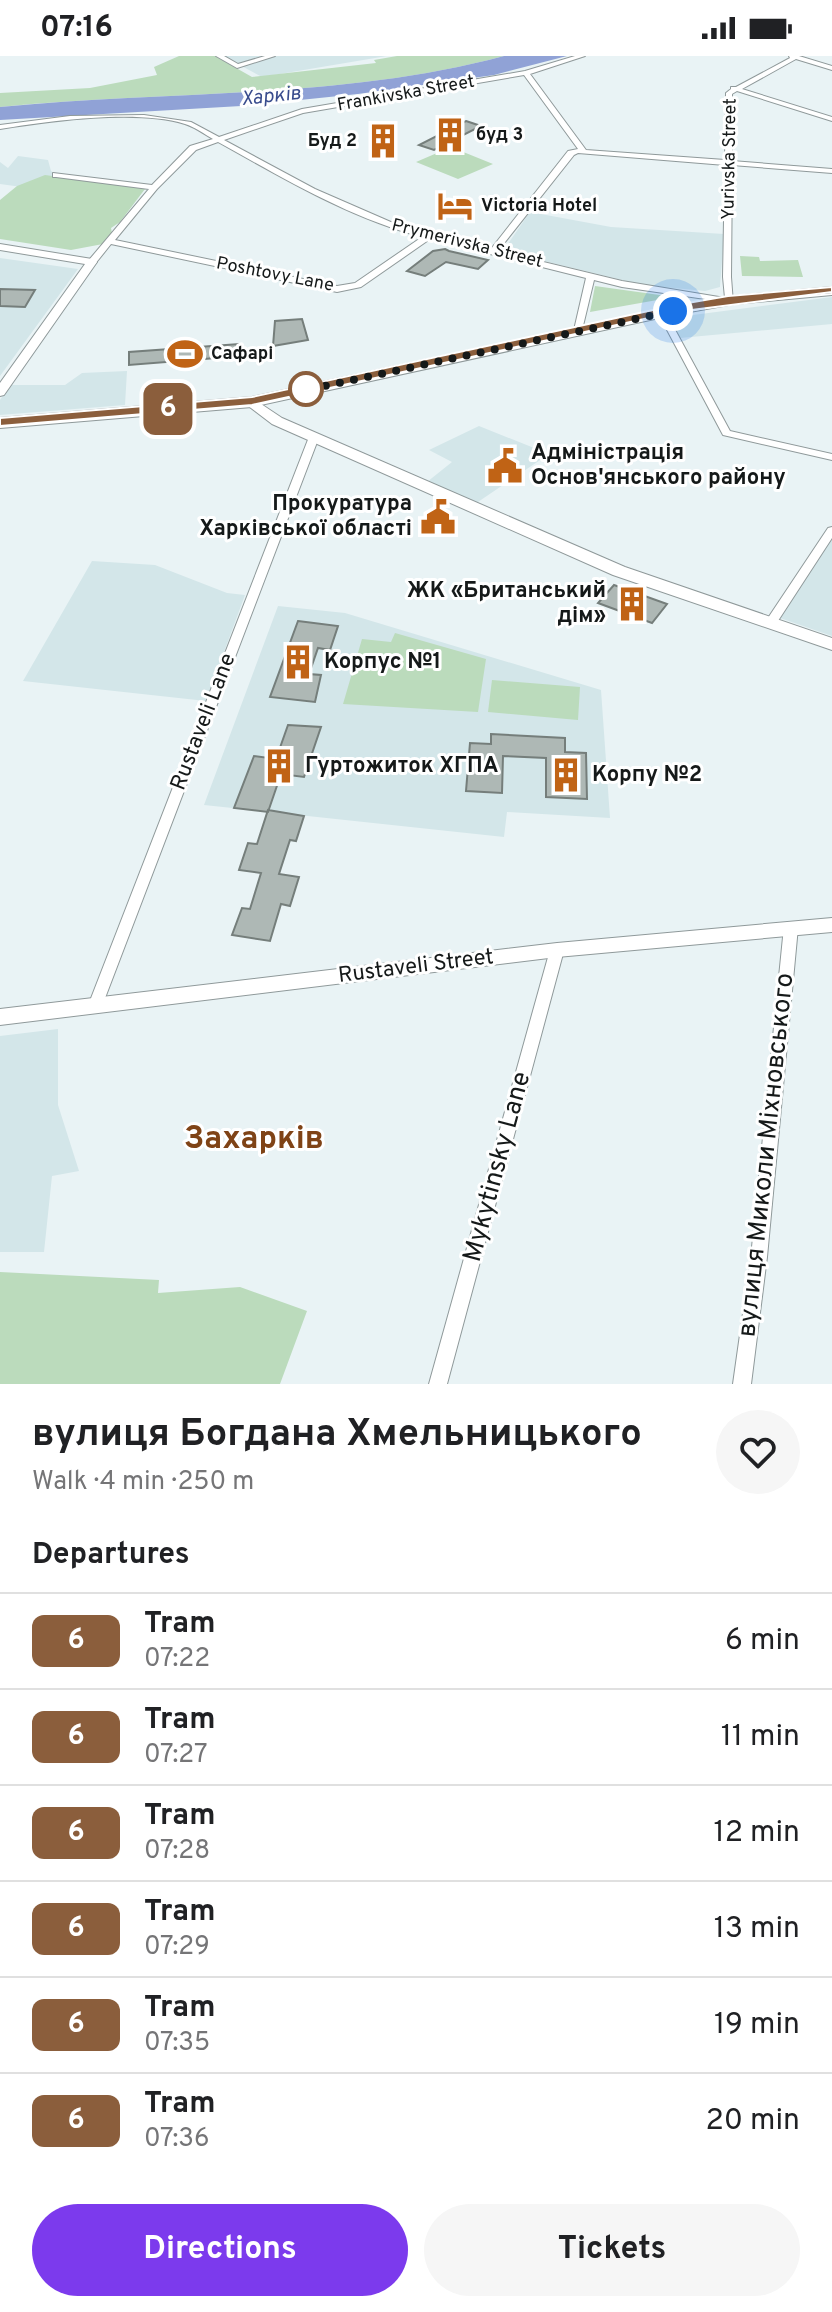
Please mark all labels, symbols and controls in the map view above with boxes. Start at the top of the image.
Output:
text: 07:16 [40,10,113,47]
street label: Frankivska Street [336,71,476,117]
water label: Харків [240,81,302,113]
street label: Yurivska Street [717,98,743,220]
building icon: буд 3 [431,116,469,154]
building icon: Буд 2 [364,122,402,160]
place label: буд 3 [476,124,523,147]
place label: Буд 2 [308,130,357,153]
hotel icon: Victoria Hotel [436,187,474,225]
place label: Victoria Hotel [481,195,597,218]
street label: Prymerivska Street [389,214,545,274]
street label: Poshtovy Lane [214,252,336,298]
your location [653,291,693,331]
sports icon: Сафарі [166,335,204,373]
place label: Сафарі [211,343,273,366]
unlabelled marker [289,372,323,406]
line badge: 6 [142,383,194,435]
text: 6 [159,391,177,427]
place label: Адміністрація Основ'янського району [531,440,786,492]
public building icon: Адміністрація Основ'янського району [486,447,524,485]
place label: Прокуратура Харківської області [199,491,412,543]
public building icon: Прокуратура Харківської області [419,498,457,536]
place label: ЖК «Британський дім» [407,578,606,630]
building icon: ЖК «Британський дім» [613,585,651,623]
building icon: Корпус №1 [279,643,317,681]
place label: Корпус №1 [324,649,441,676]
street label: Rustaveli Lane [165,650,243,794]
building icon: Гуртожиток ХГПА [260,747,298,785]
place label: Гуртожиток ХГПА [305,753,499,780]
building icon: Корпу №2 [547,756,585,794]
place label: Корпу №2 [592,762,702,789]
street label: Rustaveli Street [337,944,495,990]
street label: вулиця Миколи Міхновського [731,971,803,1339]
street label: Mykytinsky Lane [457,1068,539,1266]
district label: Захарків [184,1120,324,1160]
button: heart [716,1410,800,1494]
text: вулиця Богдана Хмельницького [32,1411,642,1460]
text: Walk · 4 min · 250 m [32,1466,254,1499]
text: Departures [32,1537,190,1574]
text: Tram [144,1606,215,1643]
text: 6 [67,1623,85,1659]
text: 6 min [725,1623,800,1660]
text: 07:22 [144,1643,210,1676]
text: Tram [144,1702,215,1739]
text: 6 [67,1719,85,1755]
text: 11 min [721,1719,800,1756]
text: 07:27 [144,1739,208,1772]
text: Tram [144,1798,215,1835]
text: 6 [67,1815,85,1851]
text: 12 min [713,1815,800,1852]
text: 07:28 [144,1835,210,1868]
text: Tram [144,1894,215,1931]
text: 6 [67,1911,85,1947]
text: 13 min [714,1911,800,1948]
text: 07:29 [144,1931,210,1964]
text: Tram [144,1990,215,2027]
text: 6 [67,2007,85,2043]
text: 19 min [714,2007,800,2044]
text: 07:35 [144,2027,210,2060]
text: Tram [144,2086,215,2123]
text: 6 [67,2103,85,2139]
text: 20 min [705,2103,800,2140]
text: 07:36 [144,2123,209,2156]
button: Directions [32,2204,408,2296]
button: Tickets [424,2204,800,2296]

